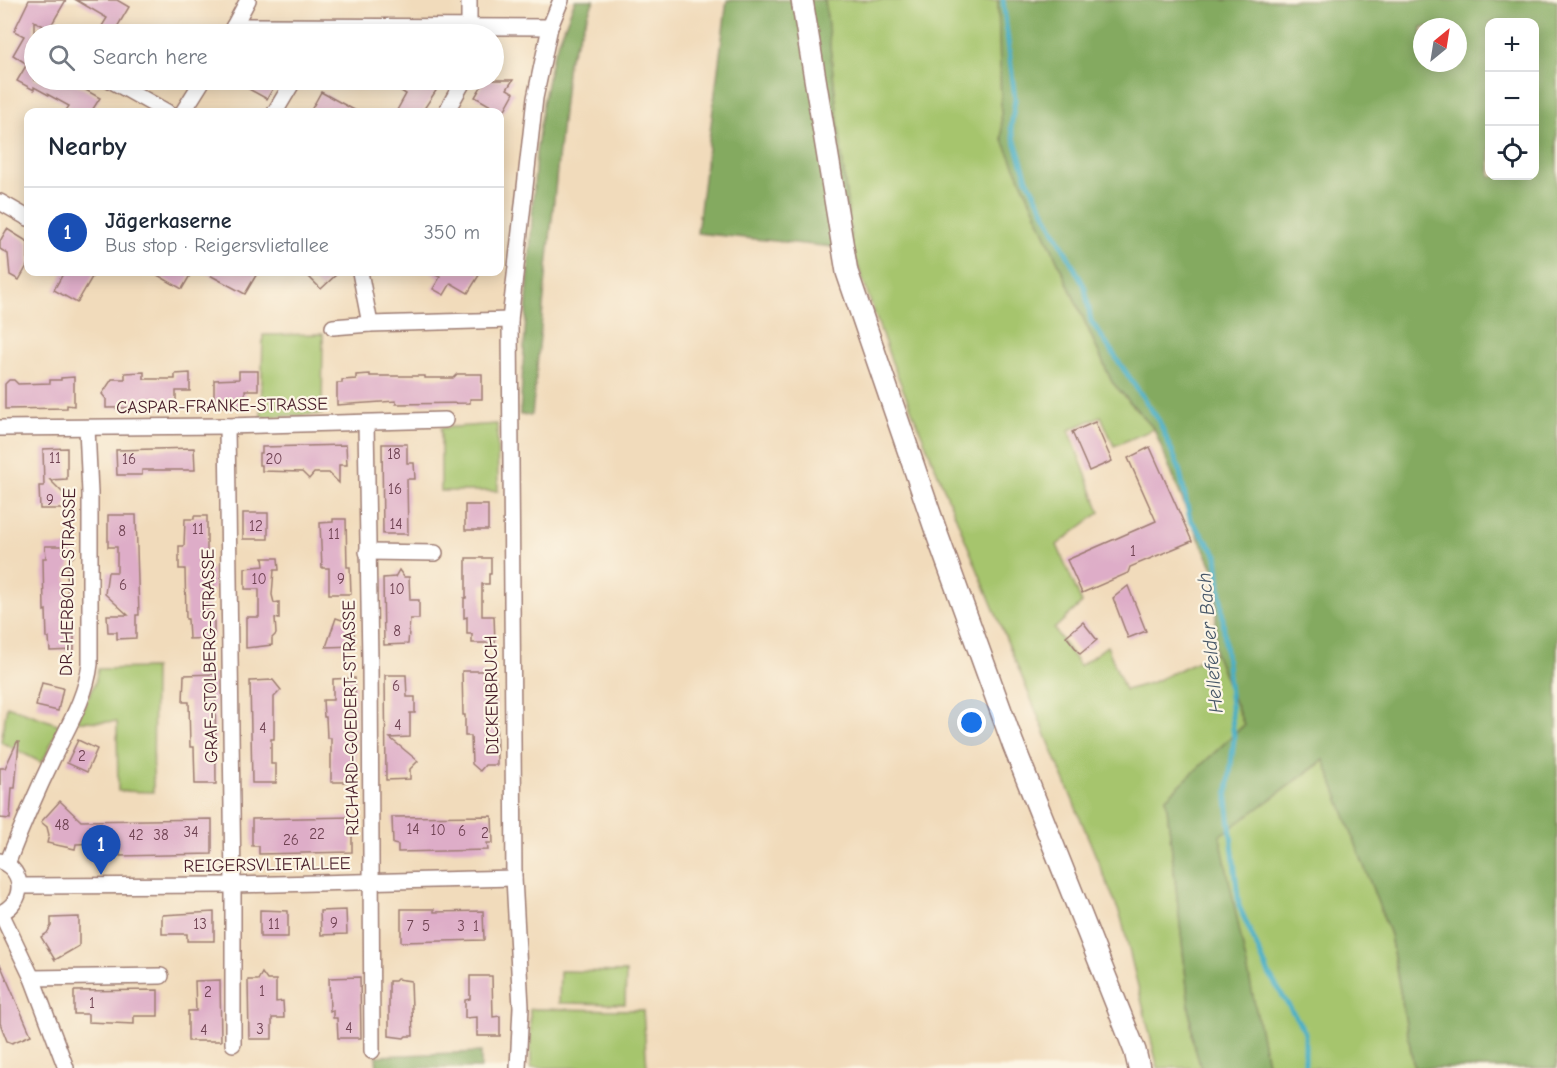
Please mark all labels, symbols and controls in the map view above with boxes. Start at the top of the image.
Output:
north arrow [1413,18,1467,72]
map controls [1485,18,1539,180]
button: + [1485,18,1539,72]
search box [24,24,504,90]
icon: search [45,41,78,74]
text: Search here [93,44,208,70]
button: − [1485,72,1539,126]
button: locate [1485,126,1539,180]
text: Nearby [48,132,127,162]
text: Jägerkaserne [105,208,232,234]
text: 1 [64,221,71,244]
text: 350 m [424,221,480,244]
text: Bus stop · Reigersvlietallee [105,234,329,257]
street label: CASPAR-FRANKE-STRASSE [116,394,328,418]
house number: 18 [387,445,401,463]
house number: 11 [49,449,61,467]
house number: 16 [122,450,136,468]
house number: 20 [266,450,282,468]
house number: 16 [388,480,402,498]
street label: DR.-HERBOLD-STRASSE [56,488,80,676]
house number: 9 [46,491,54,509]
house number: 14 [389,515,403,533]
house number: 12 [249,517,263,535]
house number: 11 [192,520,204,538]
house number: 8 [118,522,126,540]
house number: 11 [328,525,340,543]
house number: 1 [1130,542,1136,560]
street label: GRAF-STOLBERG-STRASSE [198,549,222,763]
house number: 10 [251,570,267,588]
house number: 9 [337,570,345,588]
water label: Hellefelder Bach [1192,572,1228,714]
house number: 6 [119,576,127,594]
house number: 10 [389,580,405,598]
street label: RICHARD-GOEDERT-STRASSE [338,600,364,836]
house number: 8 [393,622,401,640]
street label: DICKENBRUCH [480,635,504,755]
house number: 6 [392,677,400,695]
your location [957,708,986,737]
house number: 4 [394,716,402,734]
house number: 4 [259,719,267,737]
house number: 2 [78,747,86,765]
house number: 48 [55,816,70,834]
house number: 14 [406,820,420,838]
house number: 10 [430,821,446,839]
house number: 6 [458,822,466,840]
house number: 34 [184,823,198,841]
house number: 2 [481,824,489,842]
house number: 22 [309,825,325,843]
pin: 1 [82,826,120,875]
house number: 42 [128,826,144,844]
house number: 38 [153,826,169,844]
house number: 26 [283,831,299,849]
street label: REIGERSVLIETALLEE [183,853,351,877]
house number: 9 [330,914,338,932]
house number: 13 [193,915,207,933]
house number: 11 [268,915,280,933]
house number: 7 [406,917,414,935]
house number: 5 [422,917,430,935]
house number: 3 [457,917,465,935]
house number: 1 [473,917,479,935]
house number: 1 [259,982,265,1000]
house number: 2 [204,983,212,1001]
house number: 1 [89,994,95,1012]
house number: 4 [345,1019,353,1037]
house number: 3 [256,1020,264,1038]
house number: 4 [200,1021,208,1039]

